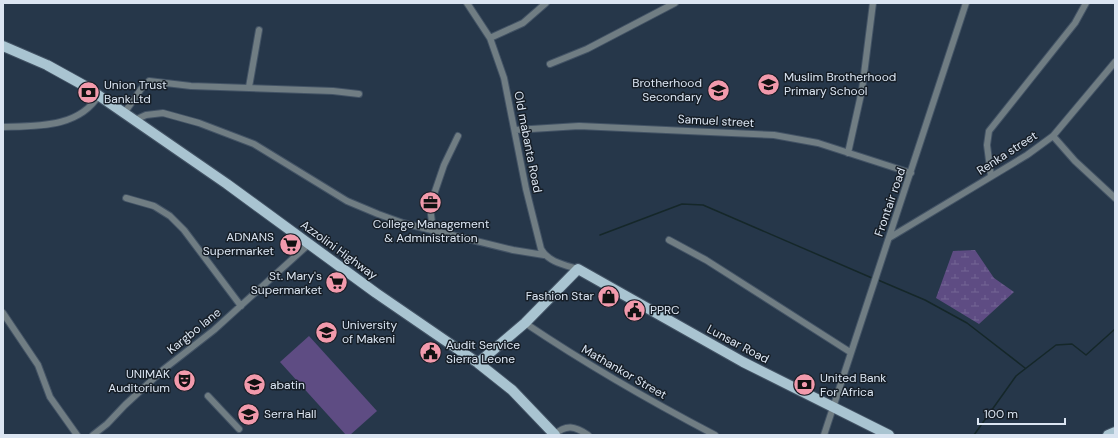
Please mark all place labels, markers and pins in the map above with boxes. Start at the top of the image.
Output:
place label: Muslim Brotherhood Primary School [784,69,896,99]
school or university icon: Muslim Brotherhood Primary School [756,71,782,97]
place label: Brotherhood Secondary [632,75,702,105]
place label: Union Trust Bank.Ltd [104,77,167,107]
school or university icon: Brotherhood Secondary [705,77,731,103]
bank icon: Union Trust Bank.Ltd [75,79,101,105]
office icon: College Management & Administration [418,190,444,216]
place label: College Management & Administration [373,216,490,246]
place label: ADNANS Supermarket [203,229,274,259]
supermarket icon: ADNANS Supermarket [277,231,303,257]
place label: St. Mary's Supermarket [251,268,322,298]
supermarket icon: St. Mary's Supermarket [324,270,350,296]
shop icon: Fashion Star [596,283,622,309]
place label: Fashion Star [526,288,595,304]
public building icon: PPRC [622,297,648,323]
place label: PPRC [650,302,680,318]
place label: University of Makeni [342,317,398,347]
school or university icon: University of Makeni [313,319,339,345]
place label: Audit Service Sierra Leone [446,337,520,367]
public building icon: Audit Service Sierra Leone [418,339,444,365]
place label: UNIMAK Auditorium [108,366,170,396]
theatre icon: UNIMAK Auditorium [172,368,198,394]
place label: United Bank For Africa [820,370,886,400]
school or university icon: abatin [241,372,267,398]
bank icon: United Bank For Africa [791,372,817,398]
place label: abatin [270,377,305,393]
school or university icon: Serra Hall [236,401,262,427]
place label: Serra Hall [264,406,316,422]

